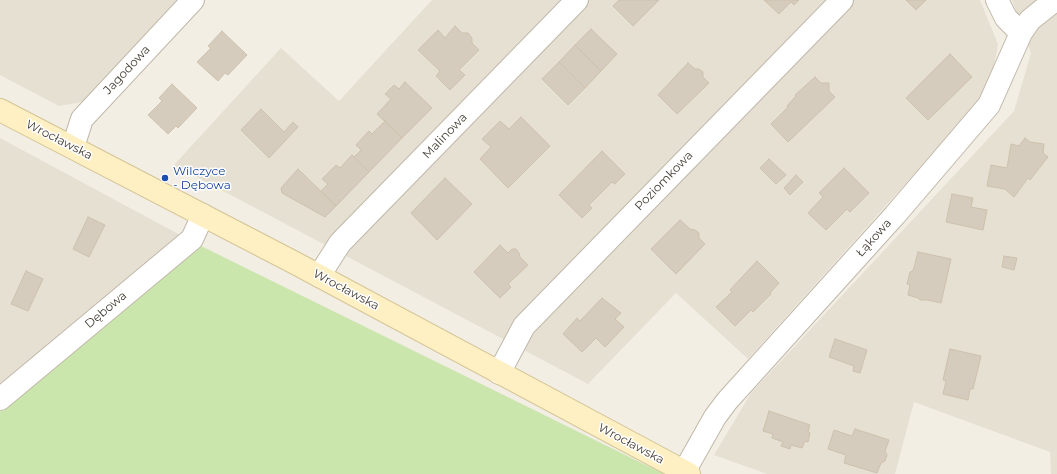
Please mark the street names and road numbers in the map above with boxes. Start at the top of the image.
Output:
street label: Jagodowa [101,43,153,97]
street label: Malinowa [420,110,470,162]
street label: Wrocławska [23,117,95,163]
street label: Poziomkowa [632,148,696,214]
street label: Łąkowa [853,216,895,260]
street label: Wrocławska [311,267,381,313]
street label: Dębowa [82,288,130,332]
street label: Wrocławska [596,421,666,467]

